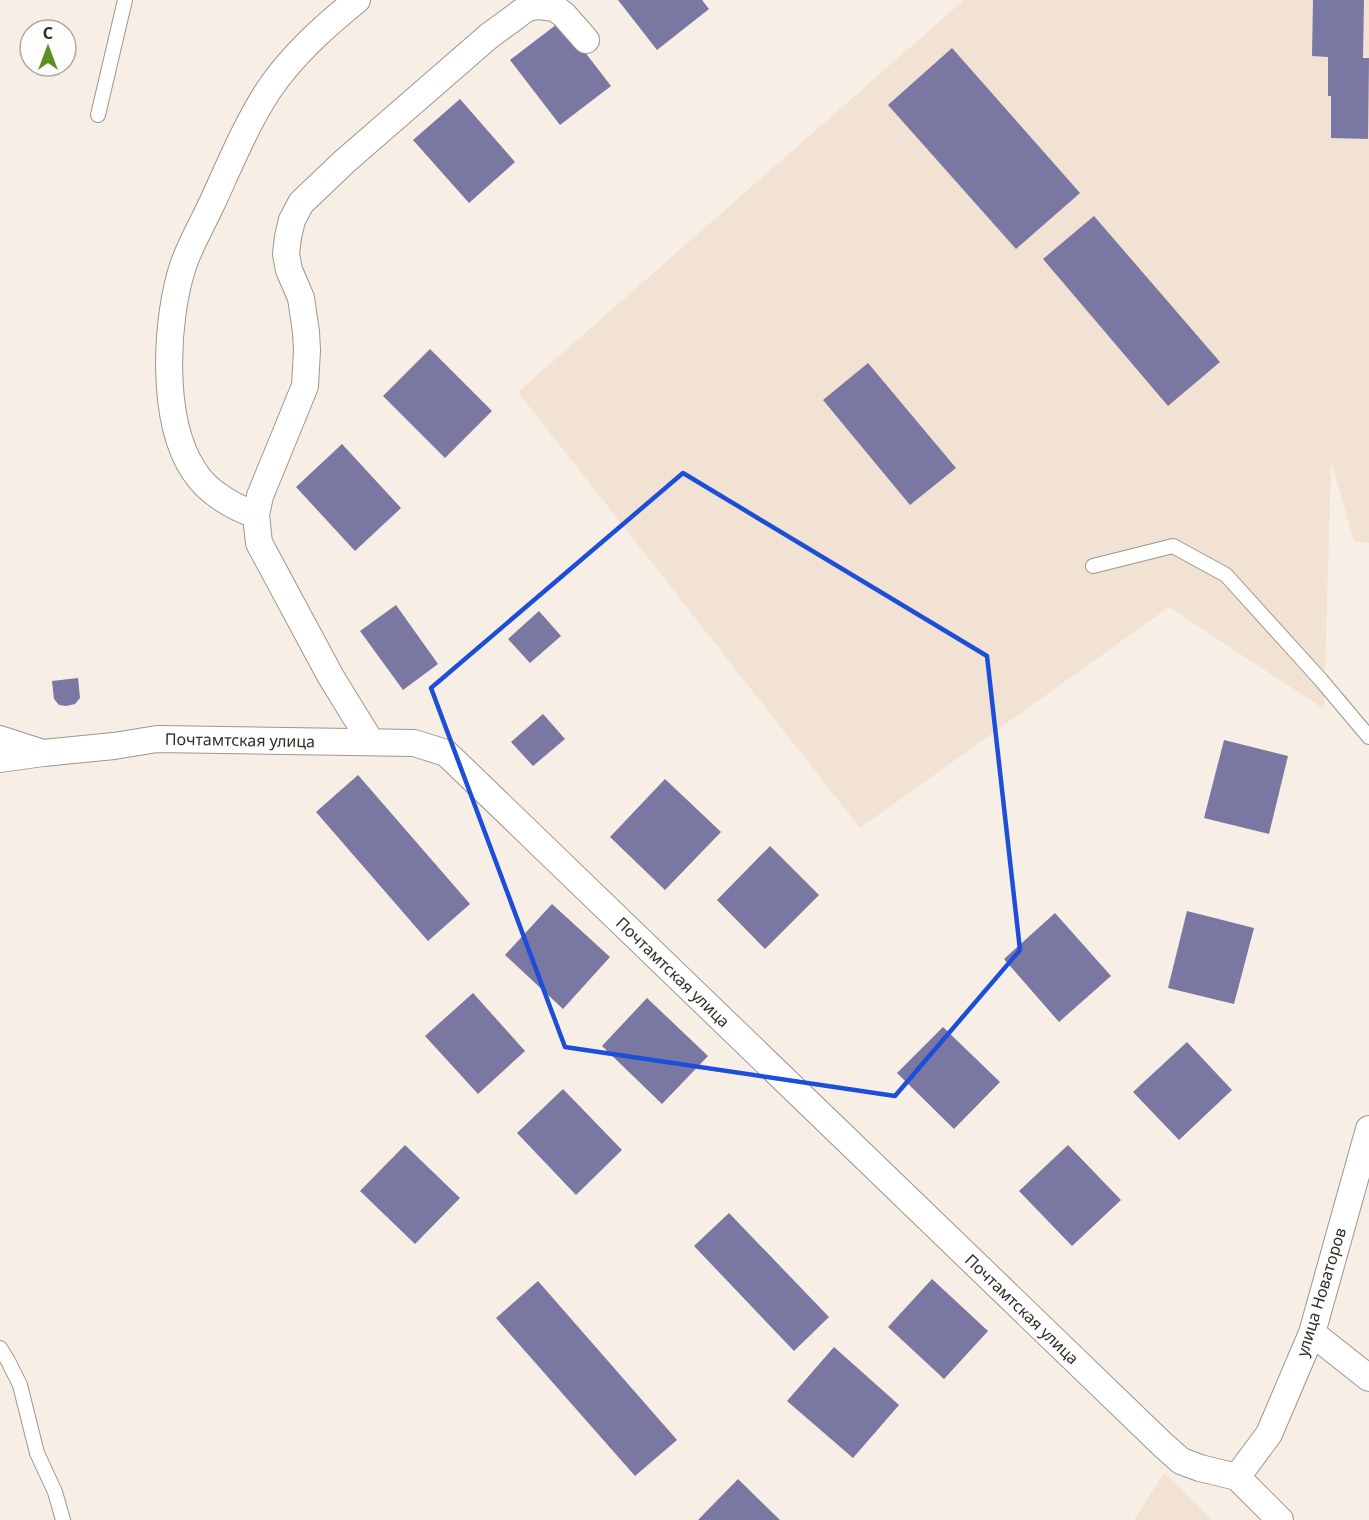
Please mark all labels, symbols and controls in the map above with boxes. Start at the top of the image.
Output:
north arrow [18,18,78,78]
text: С [43,22,53,44]
street label: Почтамтская улица [165,728,315,752]
street label: Почтамтская улица [611,912,735,1032]
street label: улица Новаторов [1291,1225,1351,1359]
street label: Почтамтская улица [960,1249,1084,1369]

